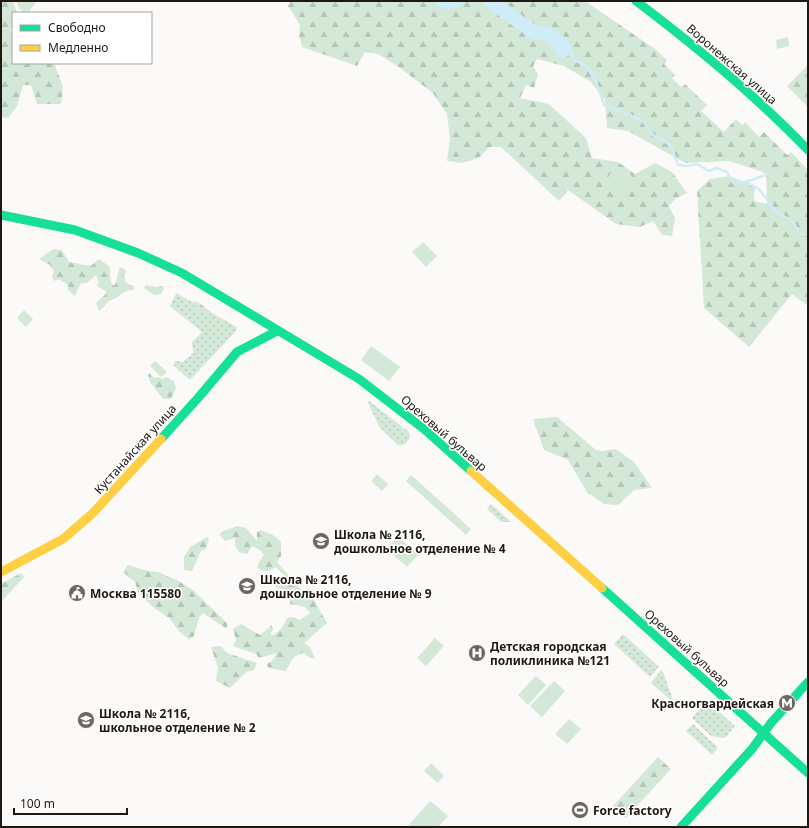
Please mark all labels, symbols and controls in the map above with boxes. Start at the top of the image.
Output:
legend [12,12,152,64]
text: Свободно [48,19,106,36]
street label: Воронежская улица [683,20,781,108]
text: Медленно [48,39,108,56]
street label: Ореховый бульвар [397,391,491,475]
street label: Кустанайская улица [90,400,180,498]
place label: Школа № 2116, дошкольное отделение № 4 [334,526,506,557]
school or university icon: Школа № 2116, дошкольное отделение № 4 [311,531,331,551]
place label: Школа № 2116, дошкольное отделение № 9 [260,571,432,602]
school or university icon: Школа № 2116, дошкольное отделение № 9 [237,576,257,596]
public building icon: Москва 115580 [67,583,87,603]
place label: Москва 115580 [90,585,181,602]
street label: Ореховый бульвар [641,605,733,691]
place label: Детская городская поликлиника №121 [490,638,610,669]
hospital icon: Детская городская поликлиника №121 [467,643,487,663]
metro station icon: Красногвардейская [777,693,797,713]
place label: Красногвардейская [651,695,774,712]
place label: Школа № 2116, школьное отделение № 2 [99,705,256,736]
school or university icon: Школа № 2116, школьное отделение № 2 [76,710,96,730]
scale bar [14,790,127,816]
text: 100 m [20,795,55,812]
sports icon: Force factory [570,800,590,820]
place label: Force factory [593,802,672,819]

